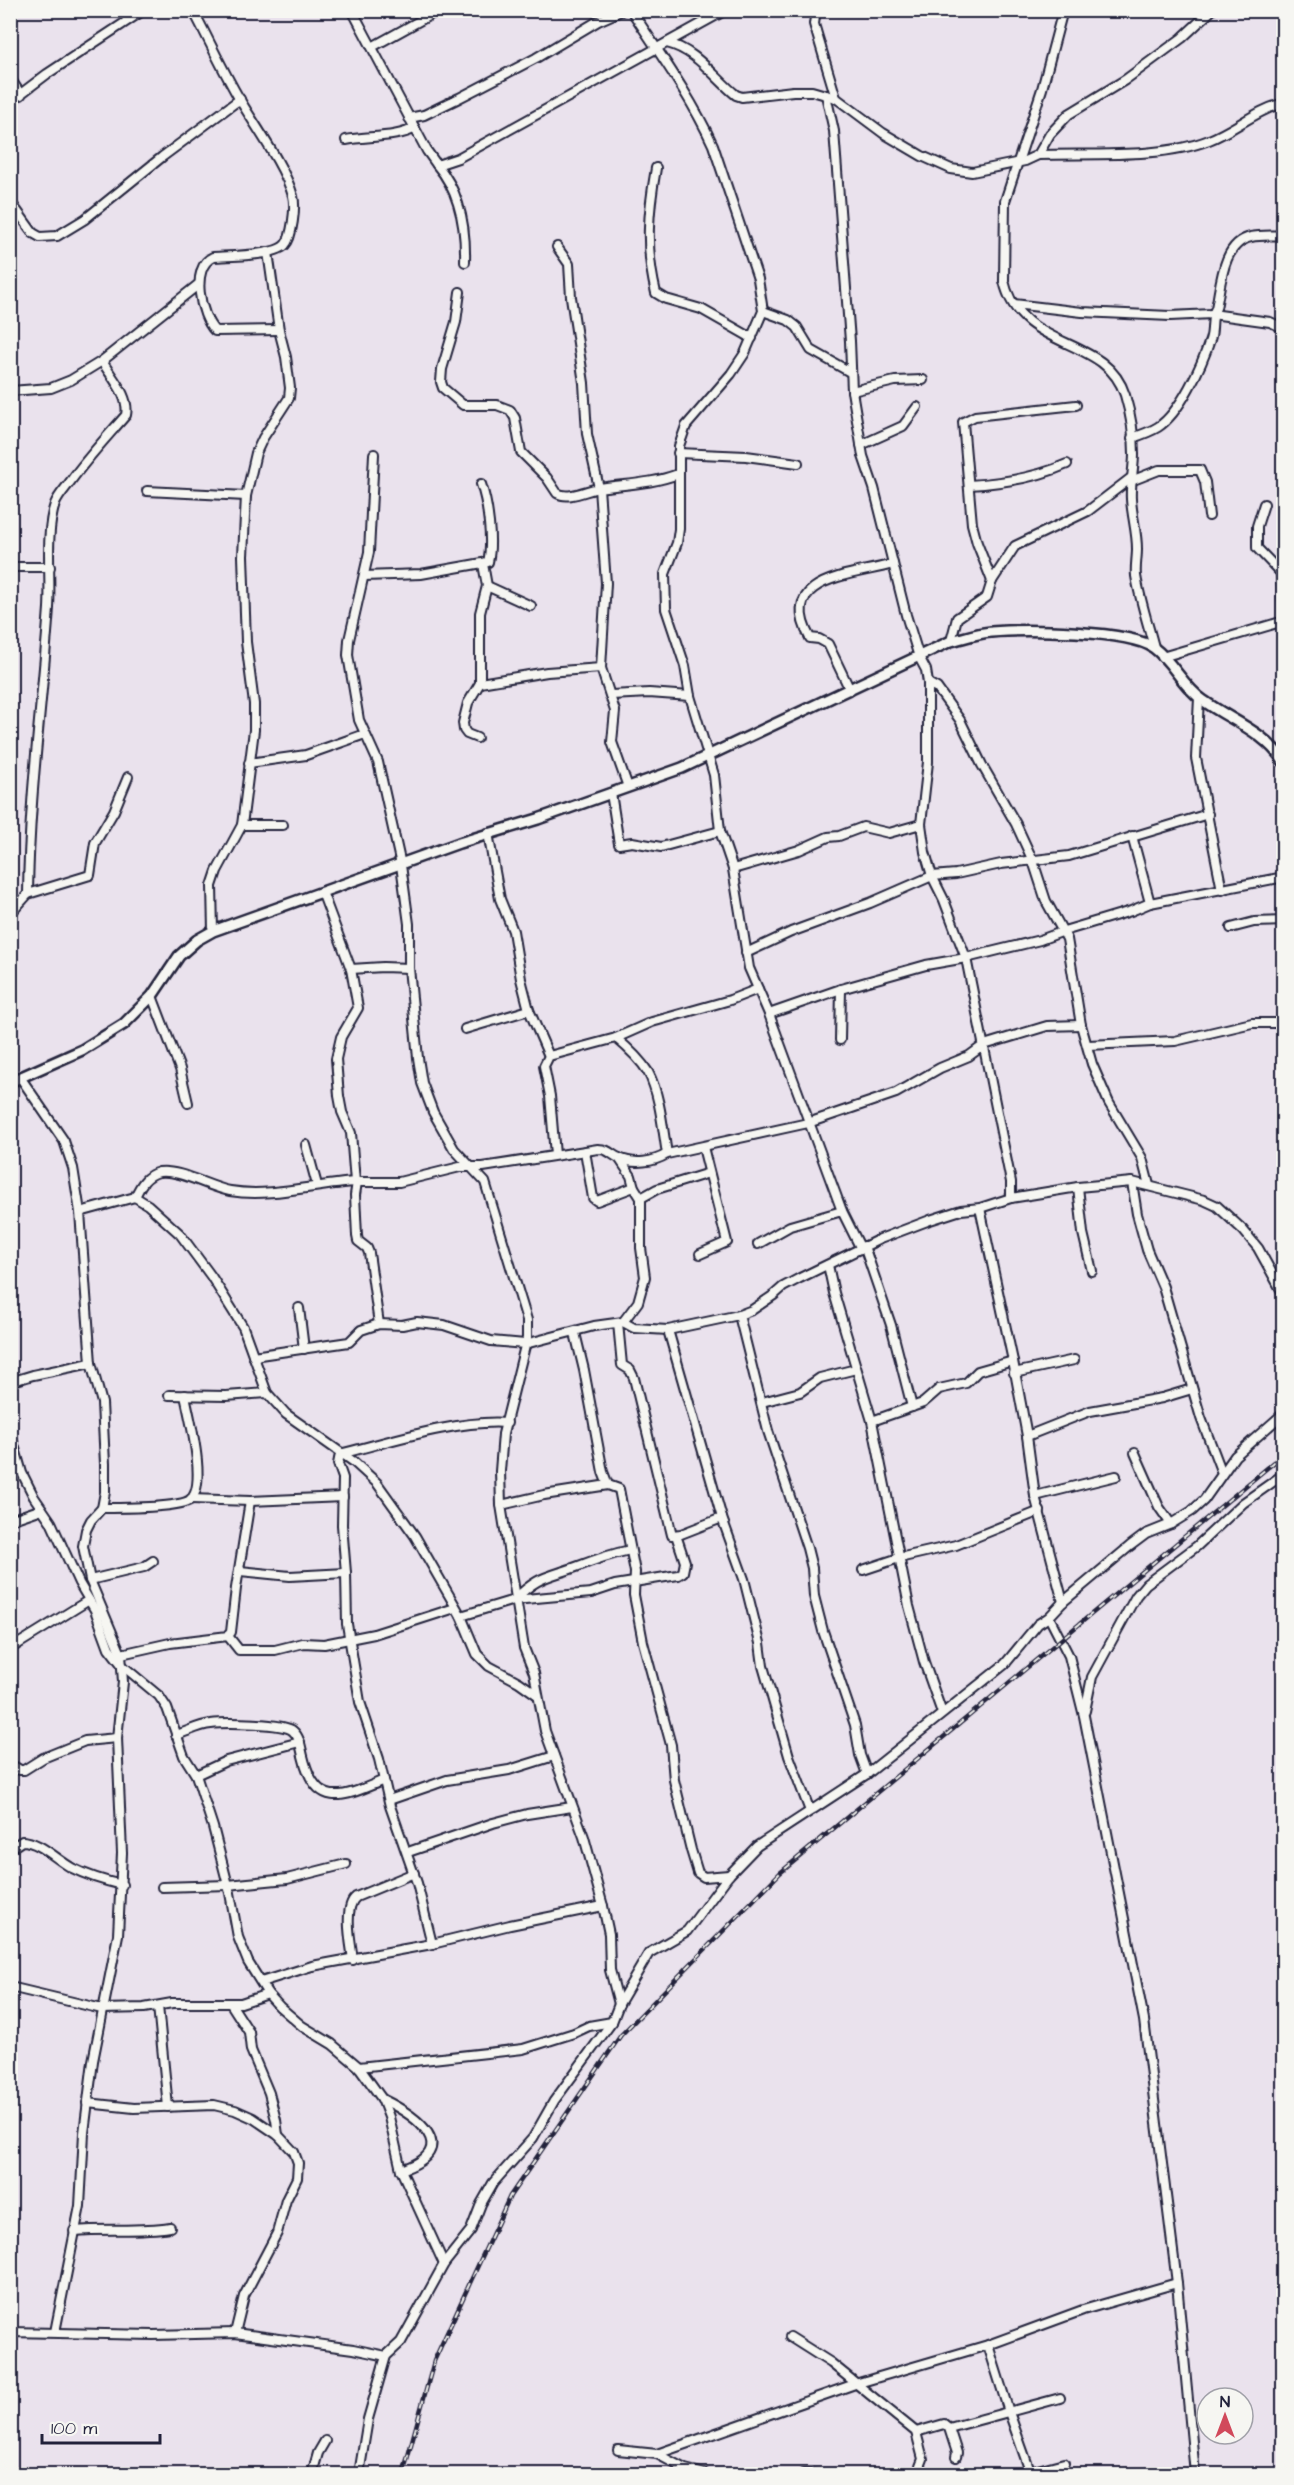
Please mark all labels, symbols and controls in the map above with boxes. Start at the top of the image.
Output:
north arrow [1195,2386,1255,2446]
text: N [1220,2391,1230,2413]
scale bar [42,2407,160,2445]
text: 100 m [51,2416,97,2441]

